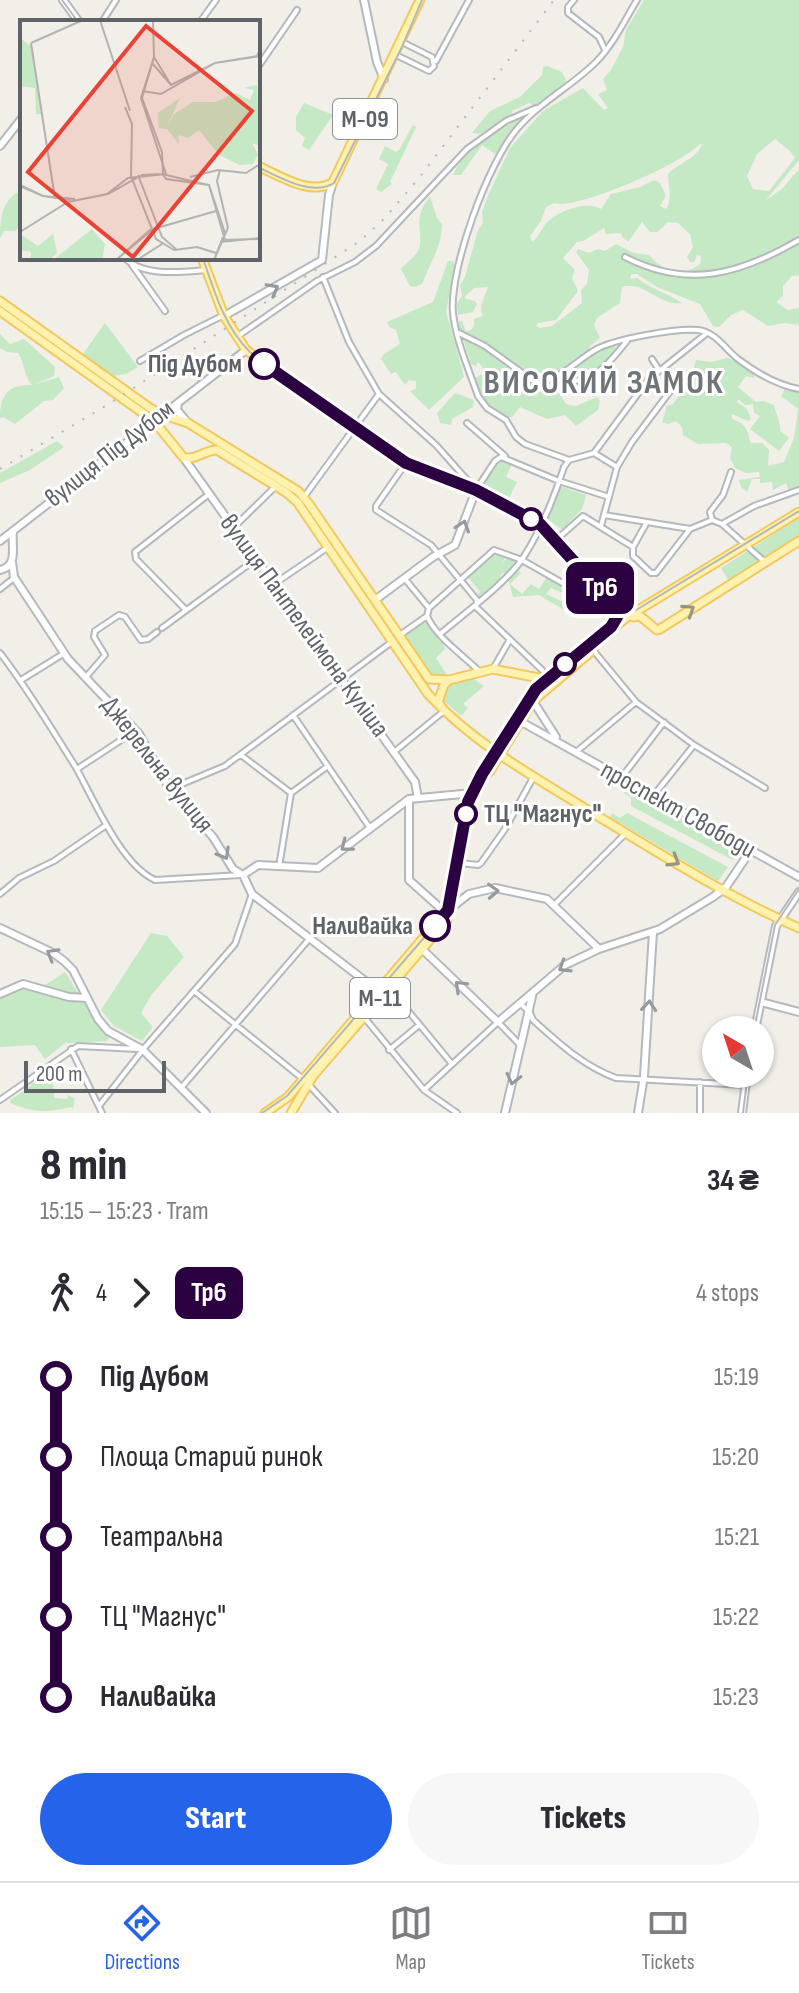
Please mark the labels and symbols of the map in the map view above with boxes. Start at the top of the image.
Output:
inset map [20,20,260,260]
road number: М-09 [333,99,397,139]
one-way arrow [265,283,280,298]
place label: Під Дубом [148,349,242,380]
marker: Під Дубом [249,349,279,379]
district label: ВИСОКИЙ ЗАМОК [484,362,724,403]
street label: вулиця Під Дубом [39,394,181,514]
unlabelled marker [520,508,542,530]
street label: вулиця Пантелеймона Куліша [213,509,395,743]
one-way arrow [453,520,469,534]
line badge: Тр6 [554,562,646,614]
one-way arrow [680,605,695,620]
unlabelled marker [554,653,576,675]
street label: Джерельна вулиця [94,691,220,839]
street label: проспект Свободи [595,755,761,865]
place label: ТЦ "Магнус" [484,799,602,830]
marker: ТЦ "Магнус" [455,803,477,825]
one-way arrow [340,837,355,851]
one-way arrow [214,845,230,860]
one-way arrow [665,851,680,867]
one-way arrow [487,882,500,899]
place label: Наливайка [312,911,413,942]
marker: Наливайка [420,911,450,941]
one-way arrow [46,948,61,964]
one-way arrow [558,958,573,973]
road number: М-11 [350,978,410,1018]
one-way arrow [455,980,469,995]
one-way arrow [640,999,657,1012]
north arrow [702,1016,774,1088]
scale bar [24,1057,166,1093]
one-way arrow [505,1072,522,1086]

